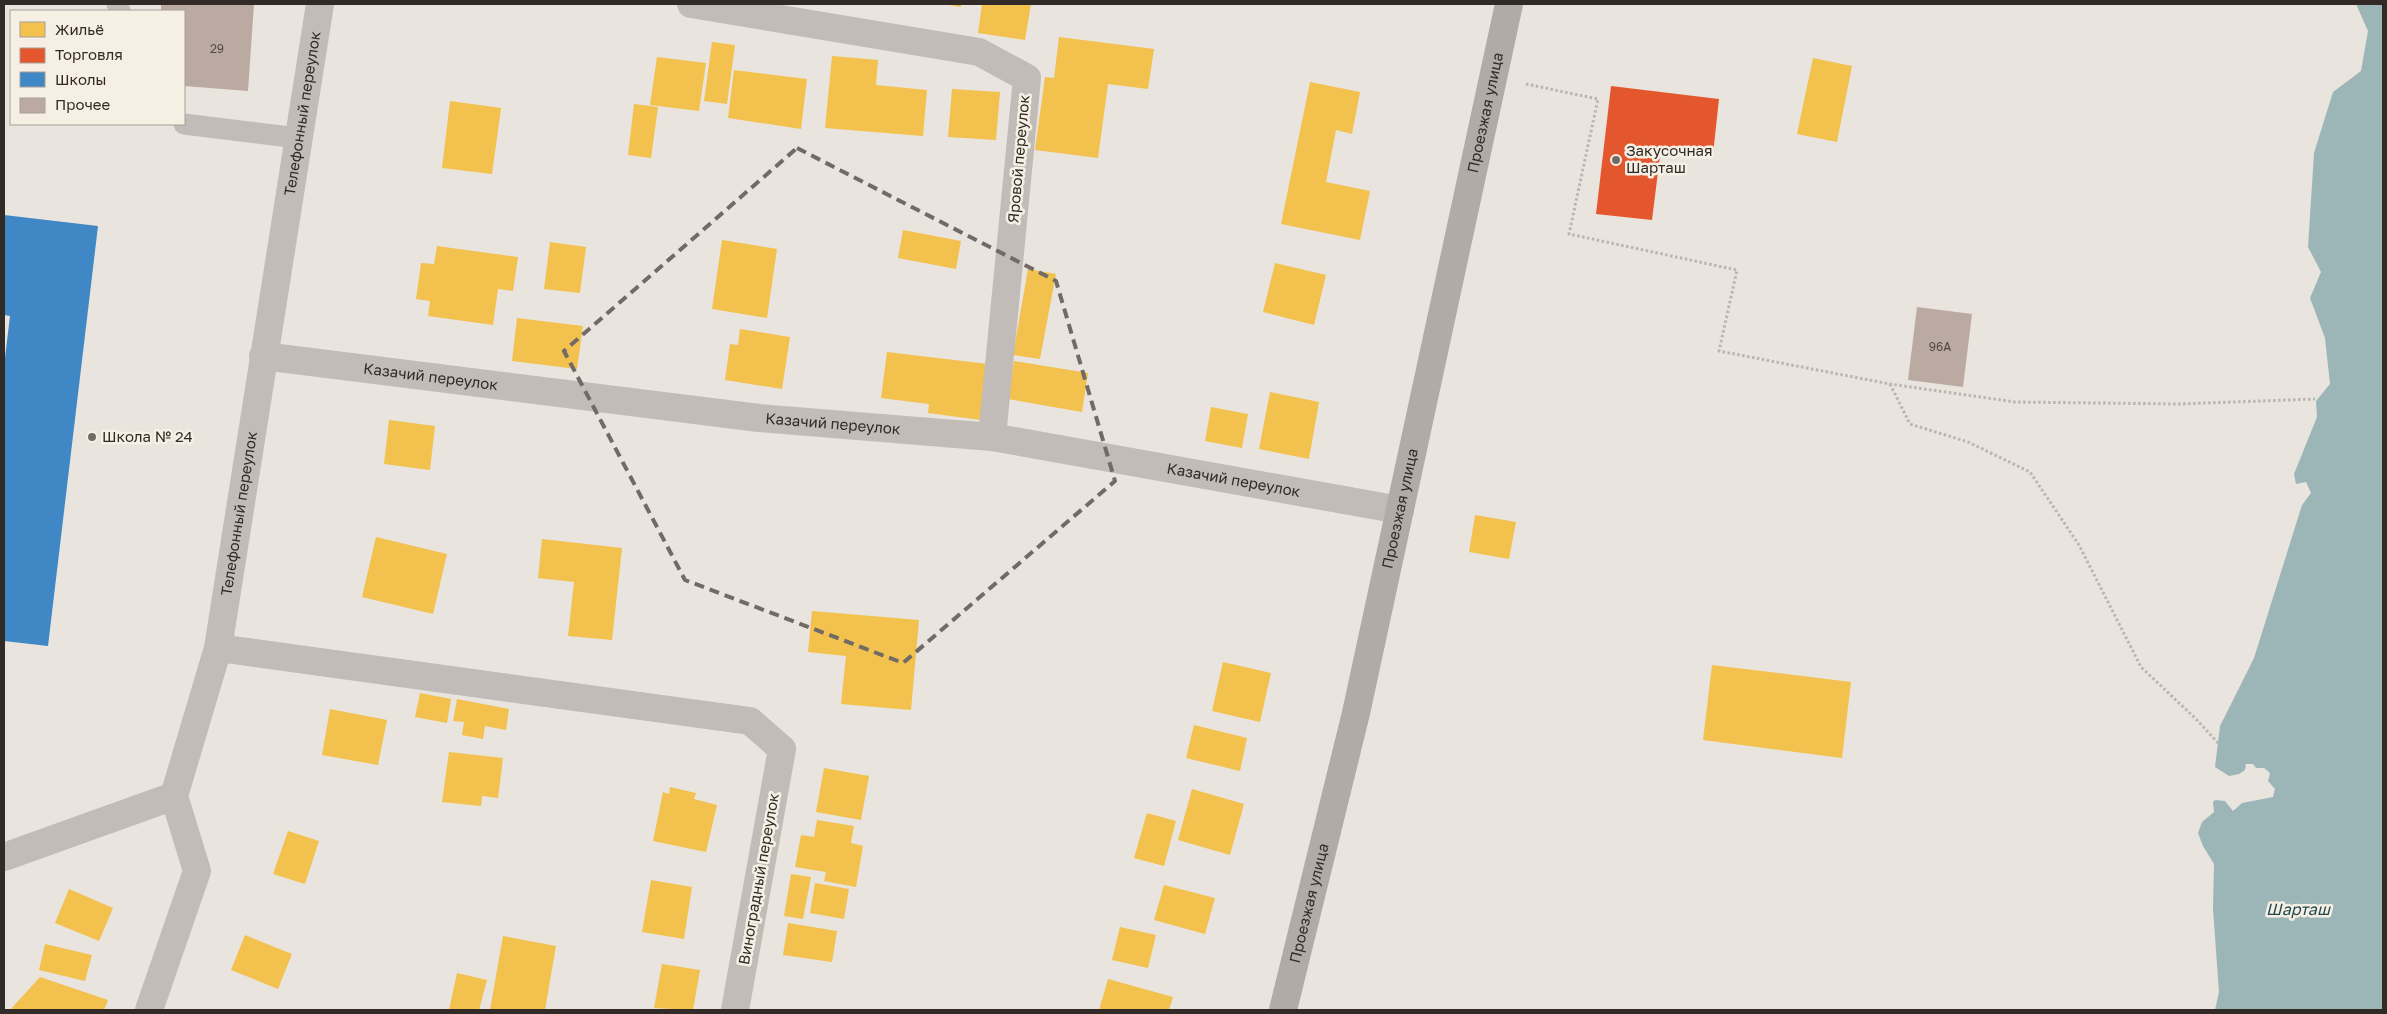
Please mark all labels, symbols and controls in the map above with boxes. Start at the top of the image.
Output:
legend [10,10,185,125]
text: Жильё [55,20,104,38]
street label: Телефонный переулок [280,30,324,197]
house number: 29 [210,41,224,56]
text: Торговля [55,45,123,63]
street label: Проезжая улица [1463,51,1506,174]
text: Школы [55,70,106,88]
street label: Яровой переулок [1003,94,1033,224]
text: Прочее [55,95,111,113]
place label: Закусочная Шарташ [1626,141,1713,176]
marker: Закусочная Шарташ [1610,154,1622,166]
house number: 96А [1929,339,1951,354]
street label: Казачий переулок [362,359,500,393]
street label: Казачий переулок [765,409,902,438]
place label: Школа № 24 [102,427,193,445]
street label: Телефонный переулок [216,430,260,597]
marker: Школа № 24 [86,431,98,443]
street label: Проезжая улица [1377,447,1421,570]
street label: Казачий переулок [1165,458,1302,500]
street label: Виноградный переулок [734,791,782,966]
street label: Проезжая улица [1285,841,1332,965]
water label: Шарташ [2266,899,2331,919]

